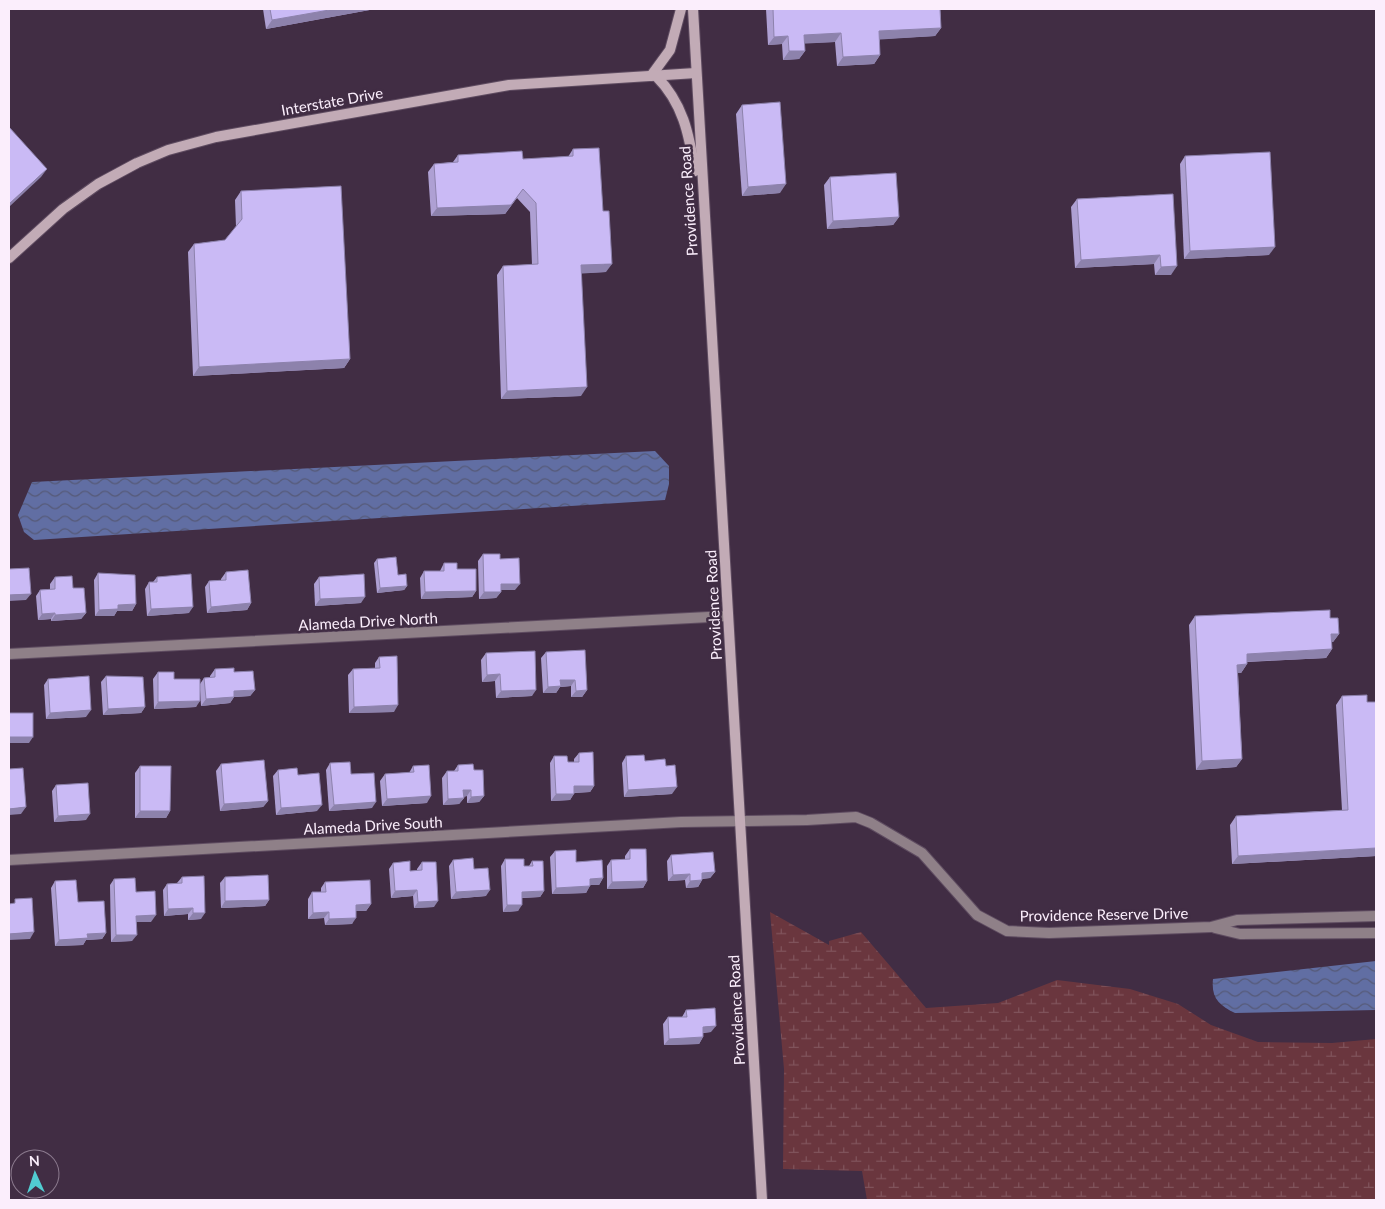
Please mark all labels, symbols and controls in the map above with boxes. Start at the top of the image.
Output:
street label: Interstate Drive [280,83,384,119]
street label: Providence Road [675,145,701,257]
street label: Providence Road [701,549,725,661]
street label: Alameda Drive North [298,608,438,634]
street label: Alameda Drive South [303,812,443,838]
street label: Providence Reserve Drive [1019,904,1189,924]
street label: Providence Road [724,954,748,1066]
north arrow [10,1149,60,1199]
text: N [28,1152,40,1169]

